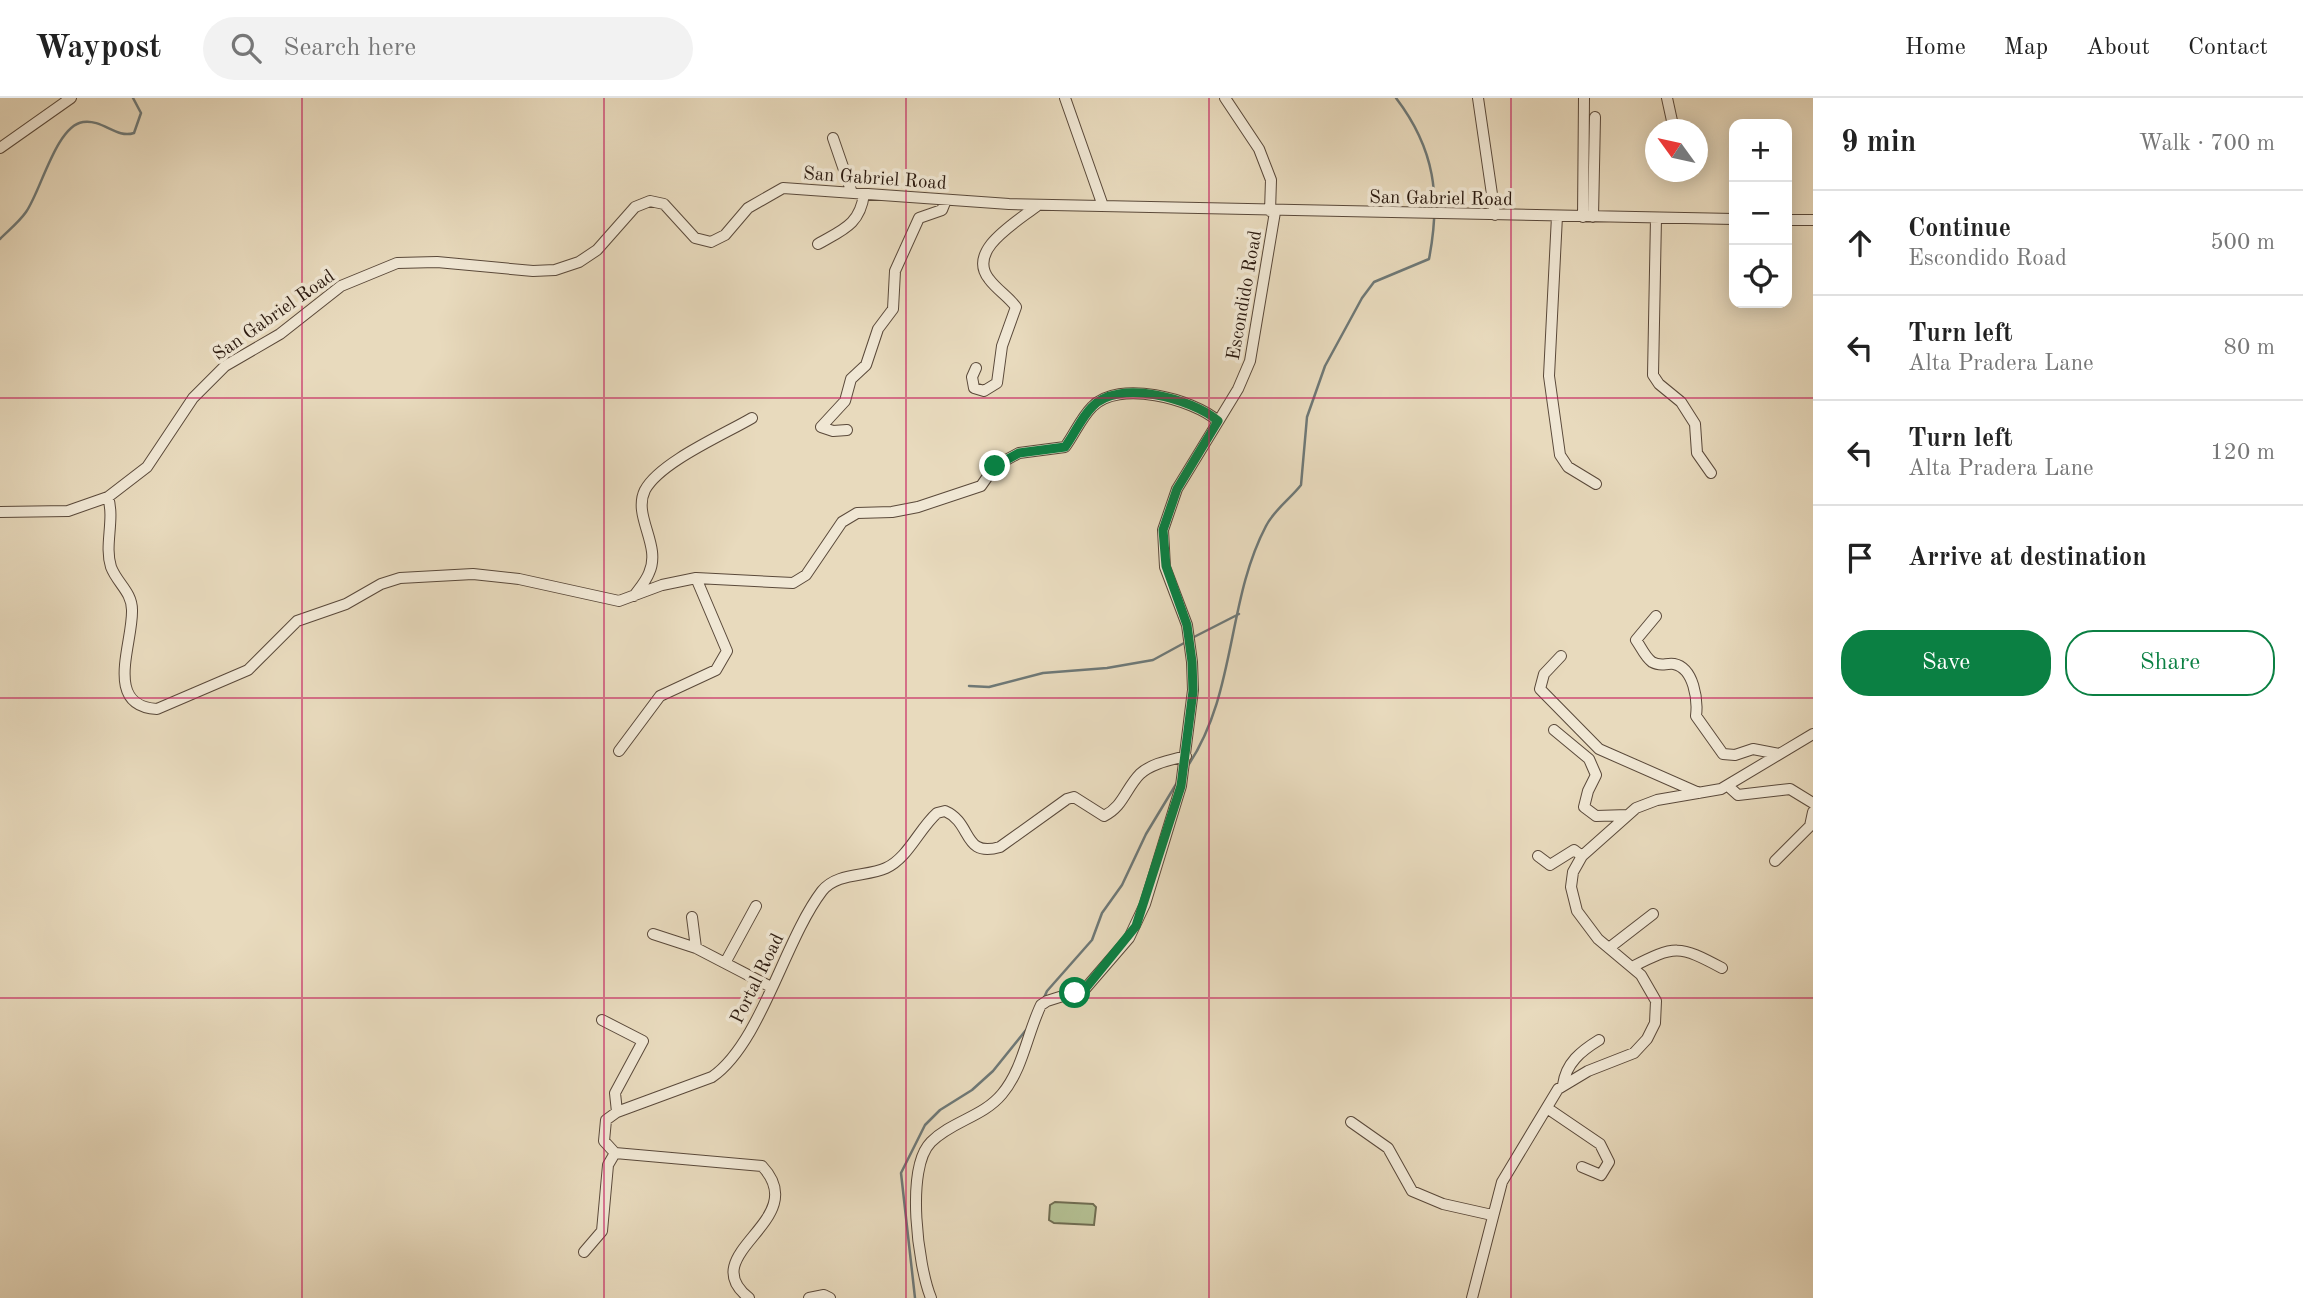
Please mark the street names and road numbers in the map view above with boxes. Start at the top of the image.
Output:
street label: San Gabriel Road [802,165,947,194]
street label: San Gabriel Road [1369,189,1513,210]
street label: Escondido Road [1225,229,1266,362]
street label: San Gabriel Road [210,267,339,365]
street label: Portal Road [728,931,788,1027]

